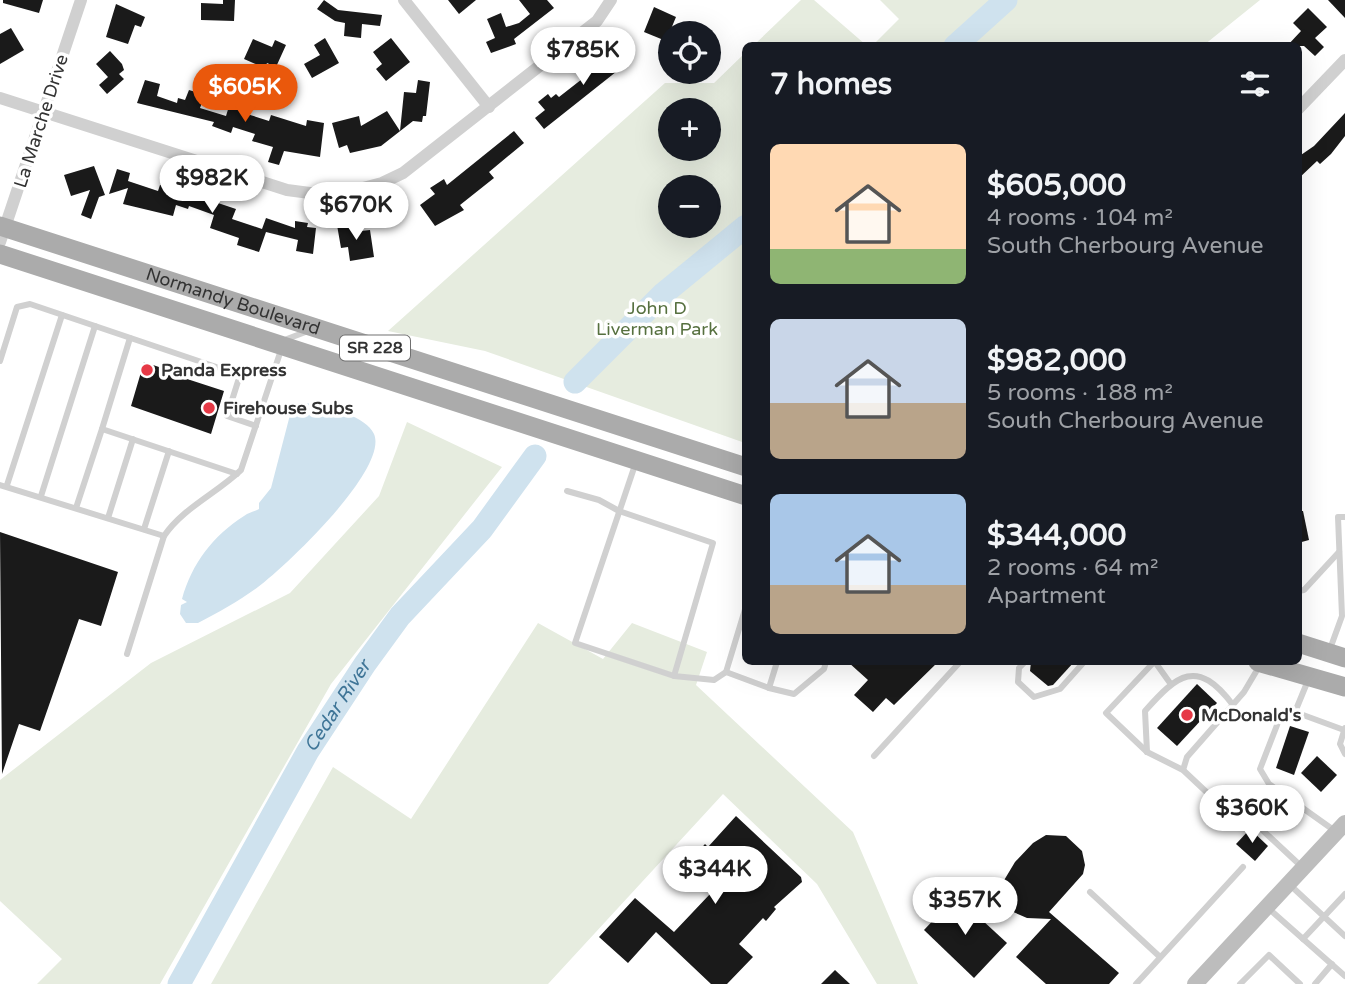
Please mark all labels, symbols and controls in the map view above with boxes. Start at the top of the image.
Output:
map controls [658,21,721,238]
button: locate [658,21,721,84]
pin: $785K [534,28,632,87]
text: $785K [547,36,619,64]
street label: La Marche Drive [9,51,73,191]
pin: $605K [196,64,294,124]
icon: filters [1236,65,1274,103]
text: 7 homes [770,66,892,103]
text: $605K [209,73,281,101]
button: + [658,98,721,161]
pin: $982K [163,156,261,215]
text: $982K [176,164,248,192]
text: $605,000 [987,167,1126,204]
icon: home [826,172,910,256]
button: − [658,175,721,238]
pin: $670K [307,182,405,242]
text: $670K [320,191,392,219]
text: 4 rooms · 104 m² [987,204,1173,232]
text: South Cherbourg Avenue [987,232,1264,260]
street label: Normandy Boulevard [143,263,323,340]
park label: John D Liverman Park [596,297,718,340]
road number: SR 228 [340,336,410,360]
text: $982,000 [987,342,1126,379]
icon: home [826,347,910,431]
place label: Panda Express [161,359,287,381]
marker: Panda Express [139,362,155,378]
text: 5 rooms · 188 m² [987,379,1173,407]
place label: Firehouse Subs [223,397,354,419]
marker: Firehouse Subs [201,400,217,416]
text: South Cherbourg Avenue [987,407,1264,435]
text: $344,000 [987,517,1126,554]
icon: home [826,522,910,606]
text: 2 rooms · 64 m² [987,554,1158,582]
text: Apartment [987,582,1106,610]
water label: Cedar River [299,654,377,756]
place label: McDonald's [1201,704,1302,726]
marker: McDonald's [1179,707,1195,723]
pin: $360K [1203,786,1301,845]
text: $360K [1216,794,1288,822]
pin: $344K [666,846,764,906]
text: $344K [679,855,751,883]
pin: $357K [916,878,1014,937]
text: $357K [929,886,1001,914]

